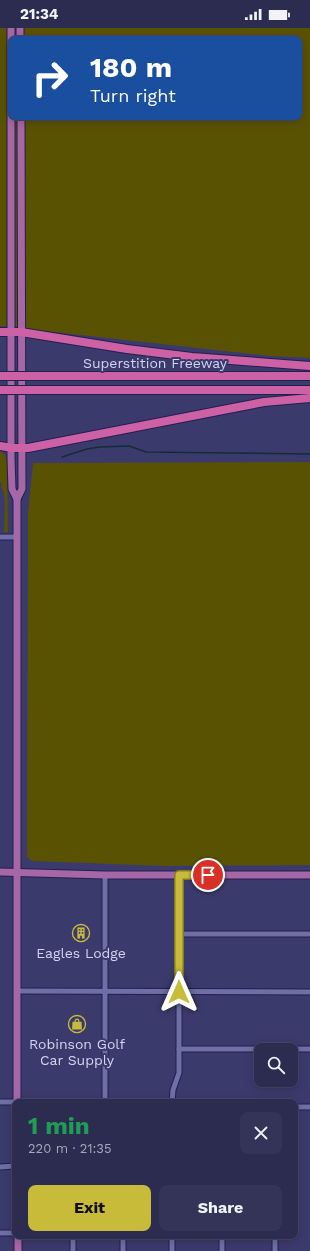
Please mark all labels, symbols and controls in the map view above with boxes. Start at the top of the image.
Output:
text: 21:34 [20,5,59,23]
text: 180 m [90,51,172,84]
icon: right [24,52,76,104]
text: Turn right [90,85,176,106]
street label: Superstition Freeway [83,355,228,371]
pin [191,858,225,892]
icon: arrive [197,864,219,886]
building icon: Eagles Lodge [71,923,91,943]
place label: Eagles Lodge [36,945,126,961]
position arrow [158,971,200,1013]
shop icon: Robinson Golf Car Supply [67,1014,87,1034]
place label: Robinson Golf Car Supply [29,1036,126,1068]
map controls [254,1043,298,1087]
button: search [254,1043,298,1087]
text: 1 min [28,1112,90,1140]
button: close [240,1112,282,1154]
text: 220 m · 21:35 [28,1141,112,1156]
button: Exit [28,1185,151,1231]
button: Share [159,1185,282,1231]

